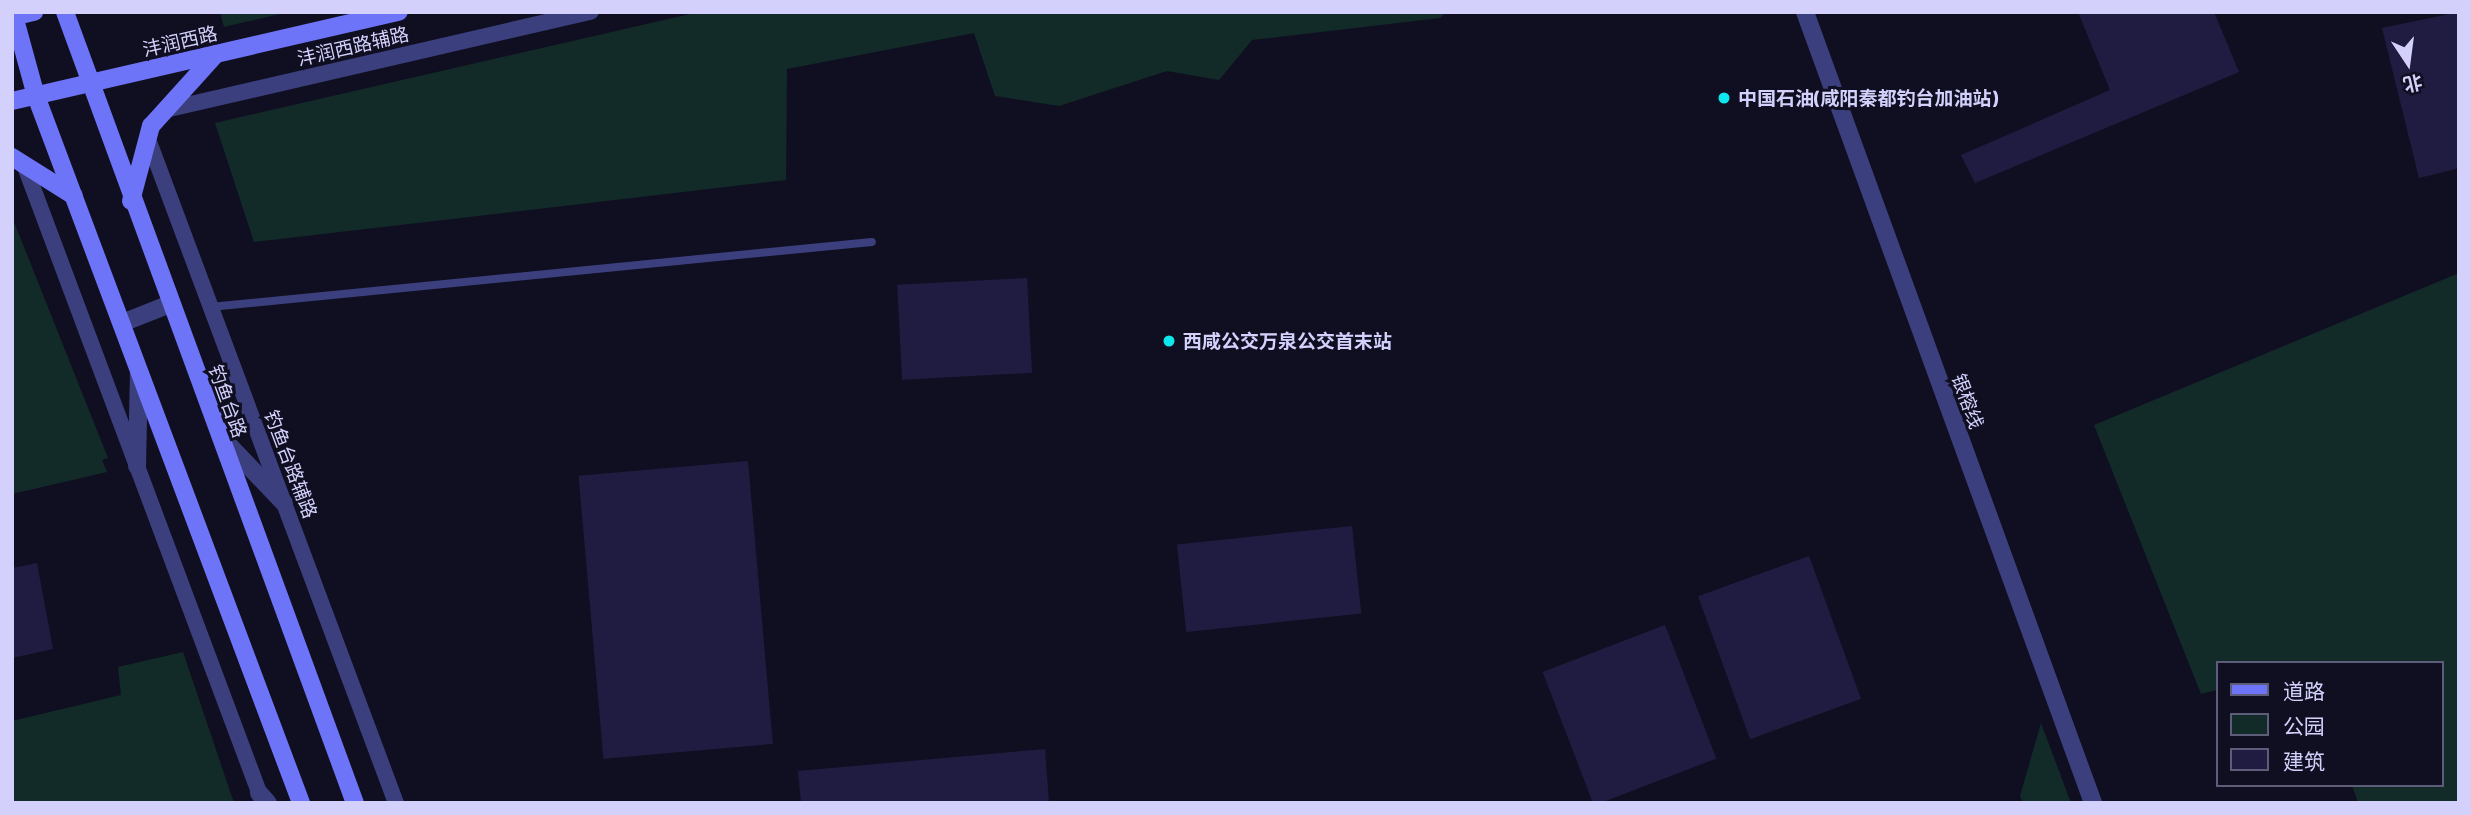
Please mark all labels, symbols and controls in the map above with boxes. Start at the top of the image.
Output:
street label: 沣润西路 [140,21,220,61]
street label: 沣润西路辅路 [295,22,411,70]
north arrow [2373,28,2443,98]
text: 北 [2401,71,2425,97]
place label: 中国石油(咸阳秦都钓台加油站) [1738,87,1998,109]
marker: 中国石油(咸阳秦都钓台加油站) [1716,90,1732,106]
place label: 西咸公交万泉公交首末站 [1183,330,1392,352]
marker: 西咸公交万泉公交首末站 [1161,333,1177,349]
street label: 钓鱼台路 [204,361,252,441]
street label: 银榕线 [1948,370,1988,432]
street label: 钓鱼台路辅路 [260,407,322,521]
legend [2216,661,2443,787]
text: 道路 [2283,678,2325,703]
text: 公园 [2283,713,2325,738]
text: 建筑 [2283,748,2325,773]

